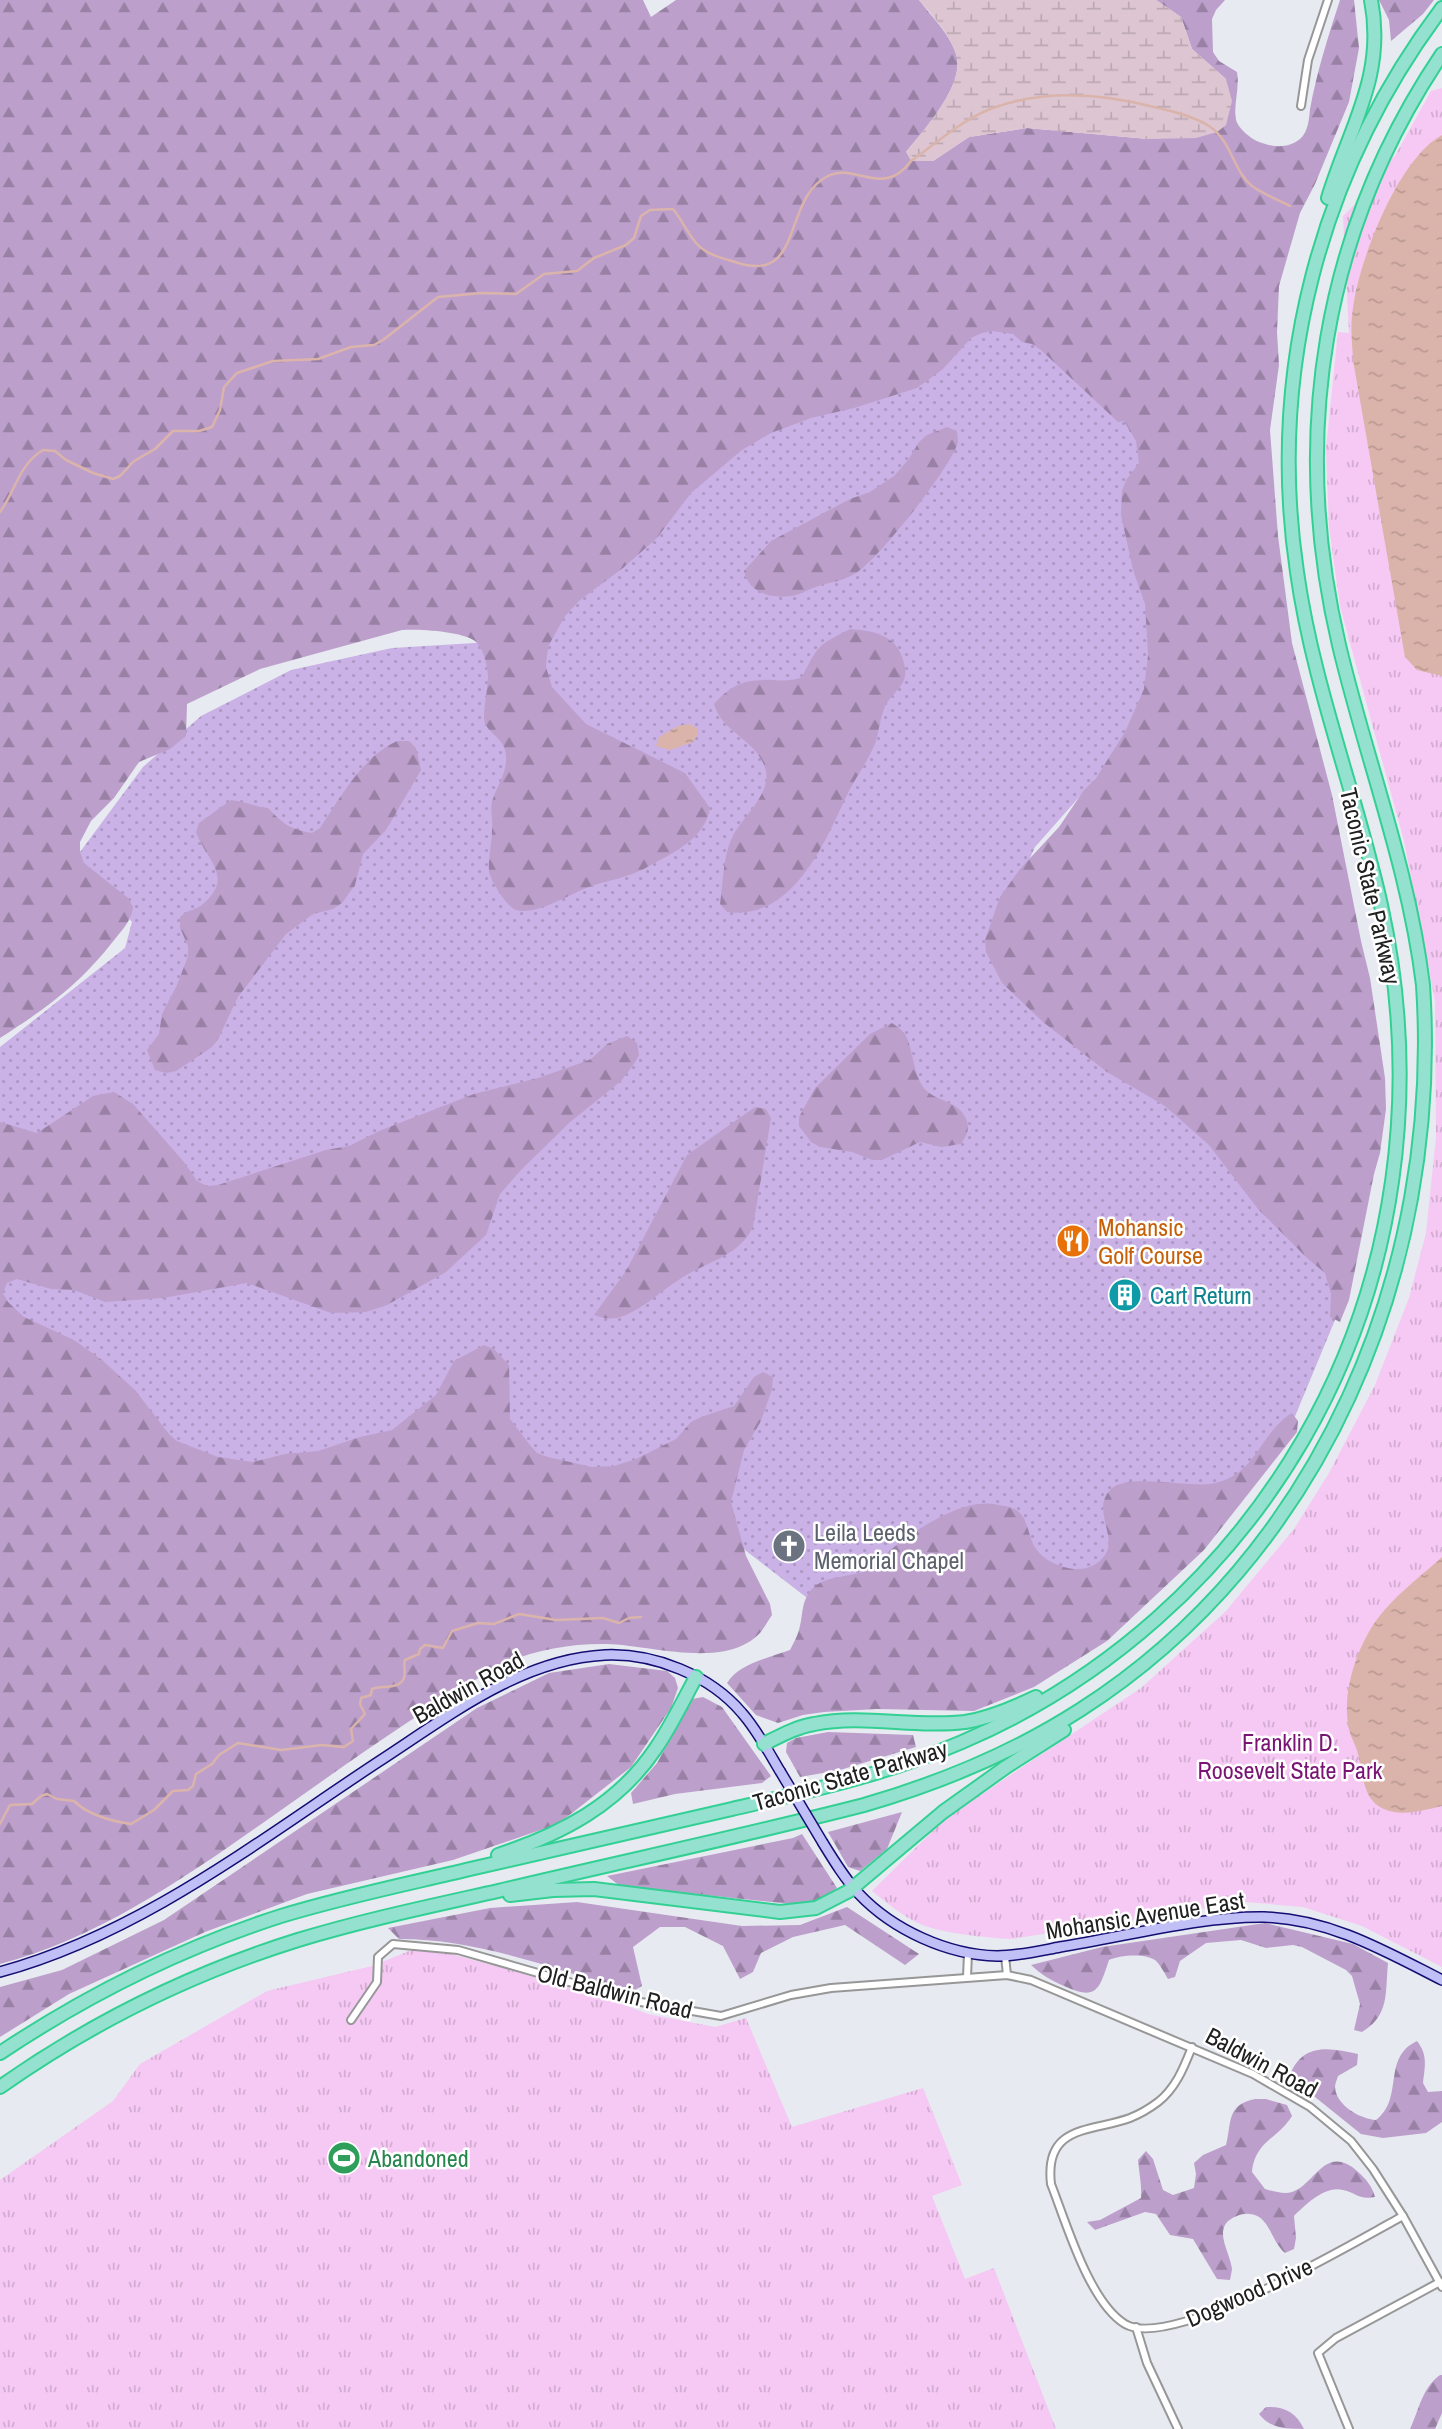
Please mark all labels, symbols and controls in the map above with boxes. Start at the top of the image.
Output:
street label: Taconic State Parkway [1333,785,1409,987]
place label: Mohansic Golf Course [1098,1211,1203,1271]
restaurant icon: Mohansic Golf Course [1054,1222,1092,1260]
building icon: Cart Return [1106,1276,1144,1314]
place label: Cart Return [1150,1279,1252,1311]
place label: Leila Leeds Memorial Chapel [814,1516,964,1576]
church icon: Leila Leeds Memorial Chapel [770,1527,808,1565]
street label: Baldwin Road [407,1643,529,1731]
park label: Franklin D. Roosevelt State Park [1198,1726,1383,1786]
street label: Taconic State Parkway [749,1732,951,1818]
street label: Mohansic Avenue East [1043,1883,1247,1947]
street label: Old Baldwin Road [534,1956,696,2026]
street label: Baldwin Road [1200,2019,1324,2105]
sports icon: Abandoned [325,2139,363,2177]
place label: Abandoned [367,2142,469,2174]
street label: Dogwood Drive [1181,2250,1317,2334]

